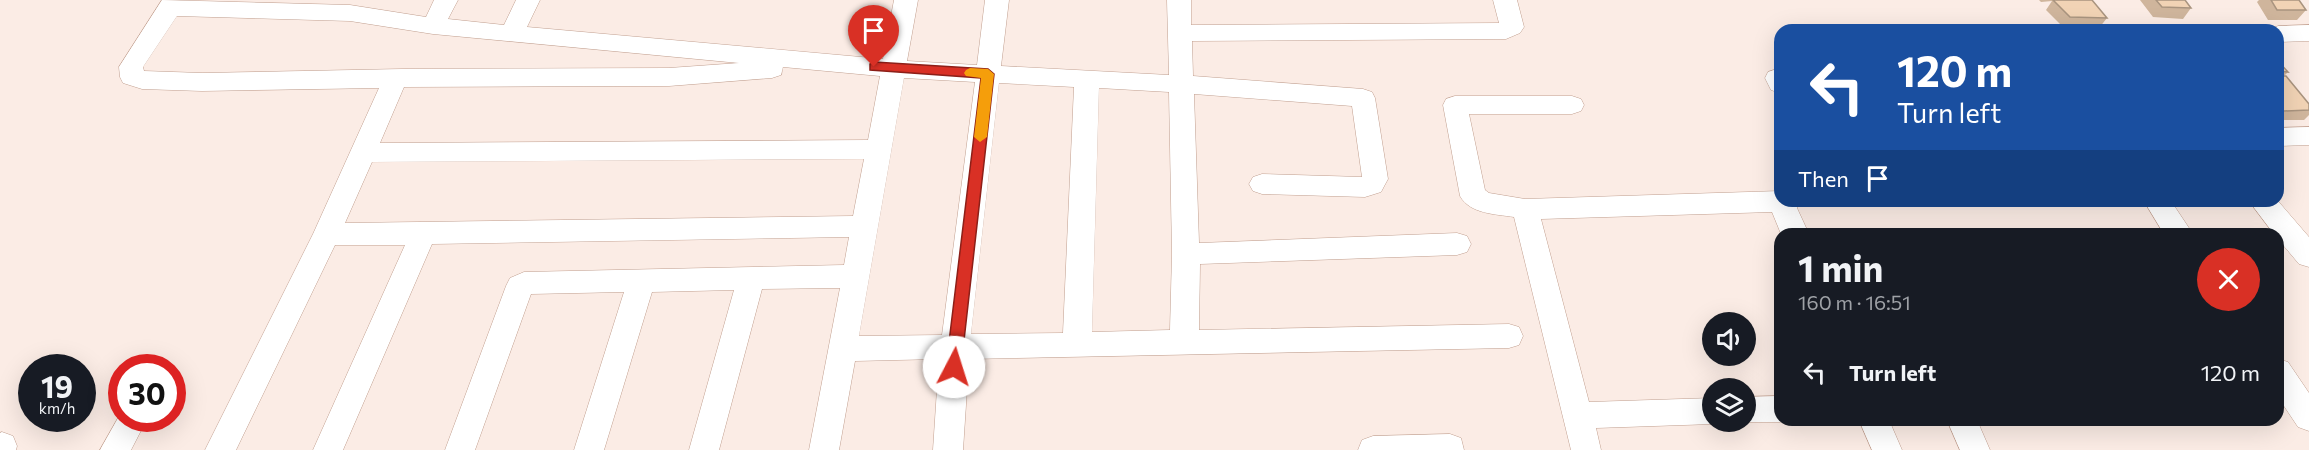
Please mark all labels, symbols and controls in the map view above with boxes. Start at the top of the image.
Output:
pin [848,5,899,67]
icon: arrive [857,14,890,47]
text: 120 m [1897,44,2012,96]
icon: left [1798,48,1876,126]
text: Turn left [1897,96,2001,129]
icon: arrive [1861,162,1894,195]
text: Then [1798,165,1849,192]
text: 1 min [1798,245,1883,289]
button: close [2197,248,2260,311]
text: 160 m · 16:51 [1798,290,1911,314]
map controls [1702,312,1756,432]
button: sound [1702,312,1756,366]
position arrow [922,335,986,399]
speed limit sign: 30 [108,354,186,432]
icon: left [1798,356,1831,389]
text: Turn left [1849,359,1936,386]
text: 120 m [2201,359,2260,386]
text: 19 [41,367,73,404]
button: layers [1702,378,1756,432]
text: km/h [39,399,75,417]

